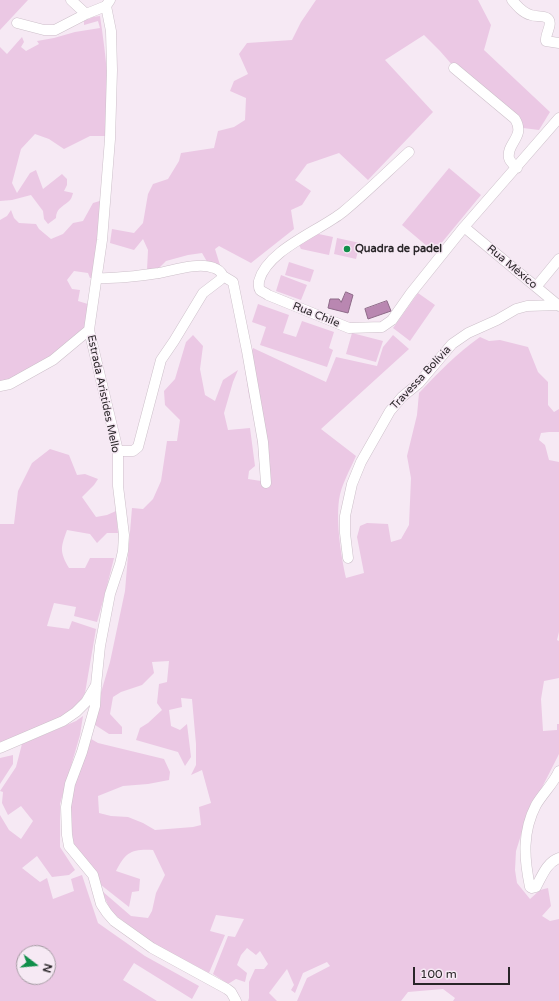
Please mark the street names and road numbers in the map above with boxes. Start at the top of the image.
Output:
street label: Rua México [484,242,540,292]
street label: Rua Chile [291,300,341,330]
street label: Estrada Aristides Mello [84,334,122,454]
street label: Travessa Bolívia [388,343,454,413]

